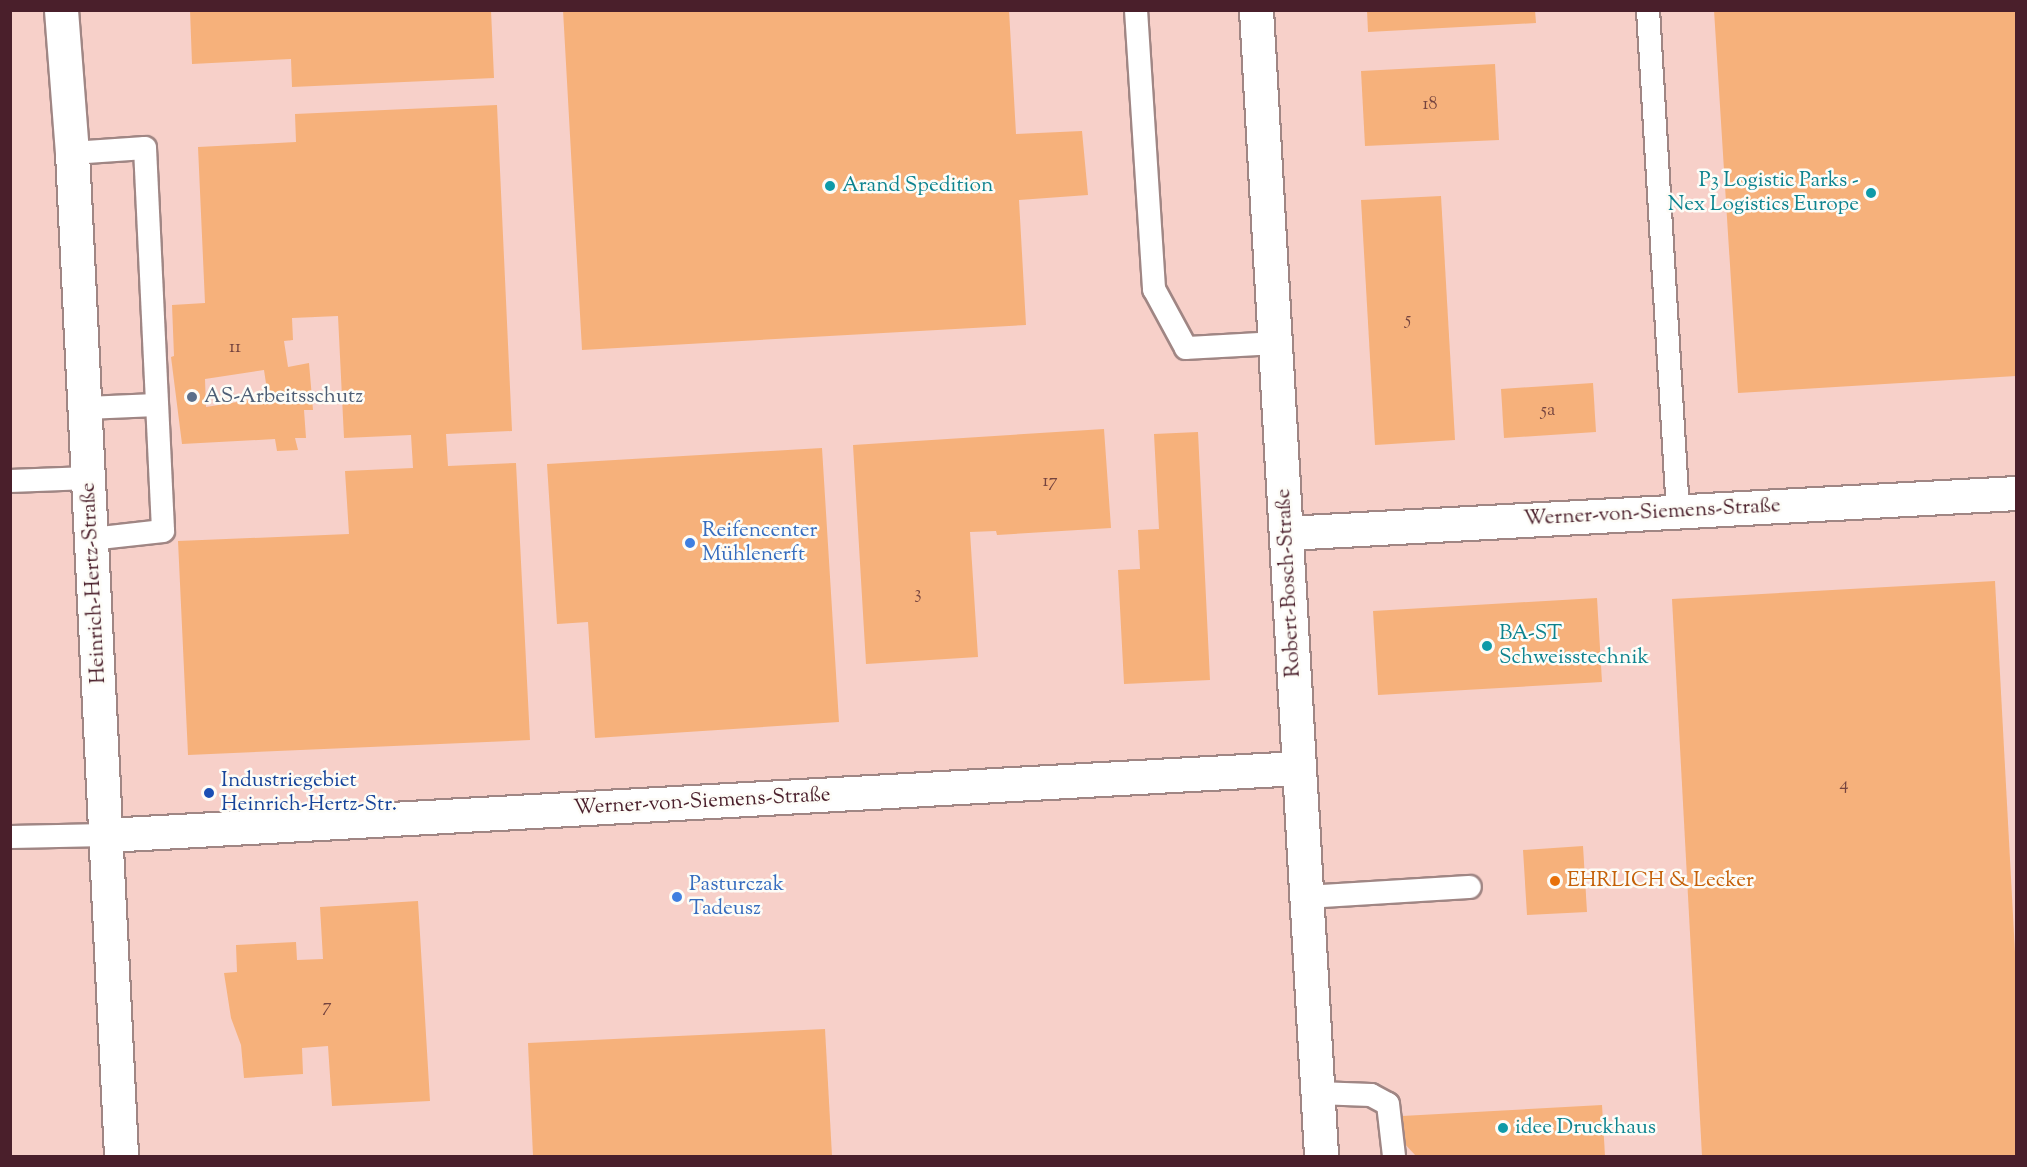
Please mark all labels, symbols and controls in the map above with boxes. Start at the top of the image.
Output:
house number: 18 [1422,94,1438,116]
place label: P3 Logistic Parks - Nex Logistics Europe [1668,168,1859,218]
place label: Arand Spedition [842,173,993,199]
marker: Arand Spedition [823,179,837,193]
marker: P3 Logistic Parks - Nex Logistics Europe [1864,186,1878,200]
house number: 5 [1405,309,1411,331]
house number: 11 [229,337,241,359]
place label: AS-Arbeitsschutz [204,384,363,410]
marker: AS-Arbeitsschutz [185,390,199,404]
house number: 5a [1541,400,1555,422]
house number: 17 [1042,471,1058,493]
street label: Heinrich-Hertz-Straße [76,482,112,684]
street label: Robert-Bosch-Straße [1271,488,1307,678]
street label: Werner-von-Siemens-Straße [1523,494,1781,532]
place label: Reifencenter Mühlenerft [702,518,817,568]
marker: Reifencenter Mühlenerft [683,536,697,550]
house number: 3 [914,583,922,605]
place label: BA-ST Schweisstechnik [1499,621,1649,671]
marker: BA-ST Schweisstechnik [1480,639,1494,653]
place label: Industriegebiet Heinrich-Hertz-Str. [221,768,397,818]
house number: 4 [1839,774,1849,796]
street label: Werner-von-Siemens-Straße [573,783,831,821]
marker: Industriegebiet Heinrich-Hertz-Str. [202,786,216,800]
place label: EHRLICH & Lecker [1567,868,1754,894]
place label: Pasturczak Tadeusz [689,872,784,922]
marker: EHRLICH & Lecker [1548,874,1562,888]
marker: Pasturczak Tadeusz [670,890,684,904]
house number: 7 [322,996,332,1018]
place label: idee Druckhaus [1515,1115,1656,1141]
marker: idee Druckhaus [1496,1121,1510,1135]

